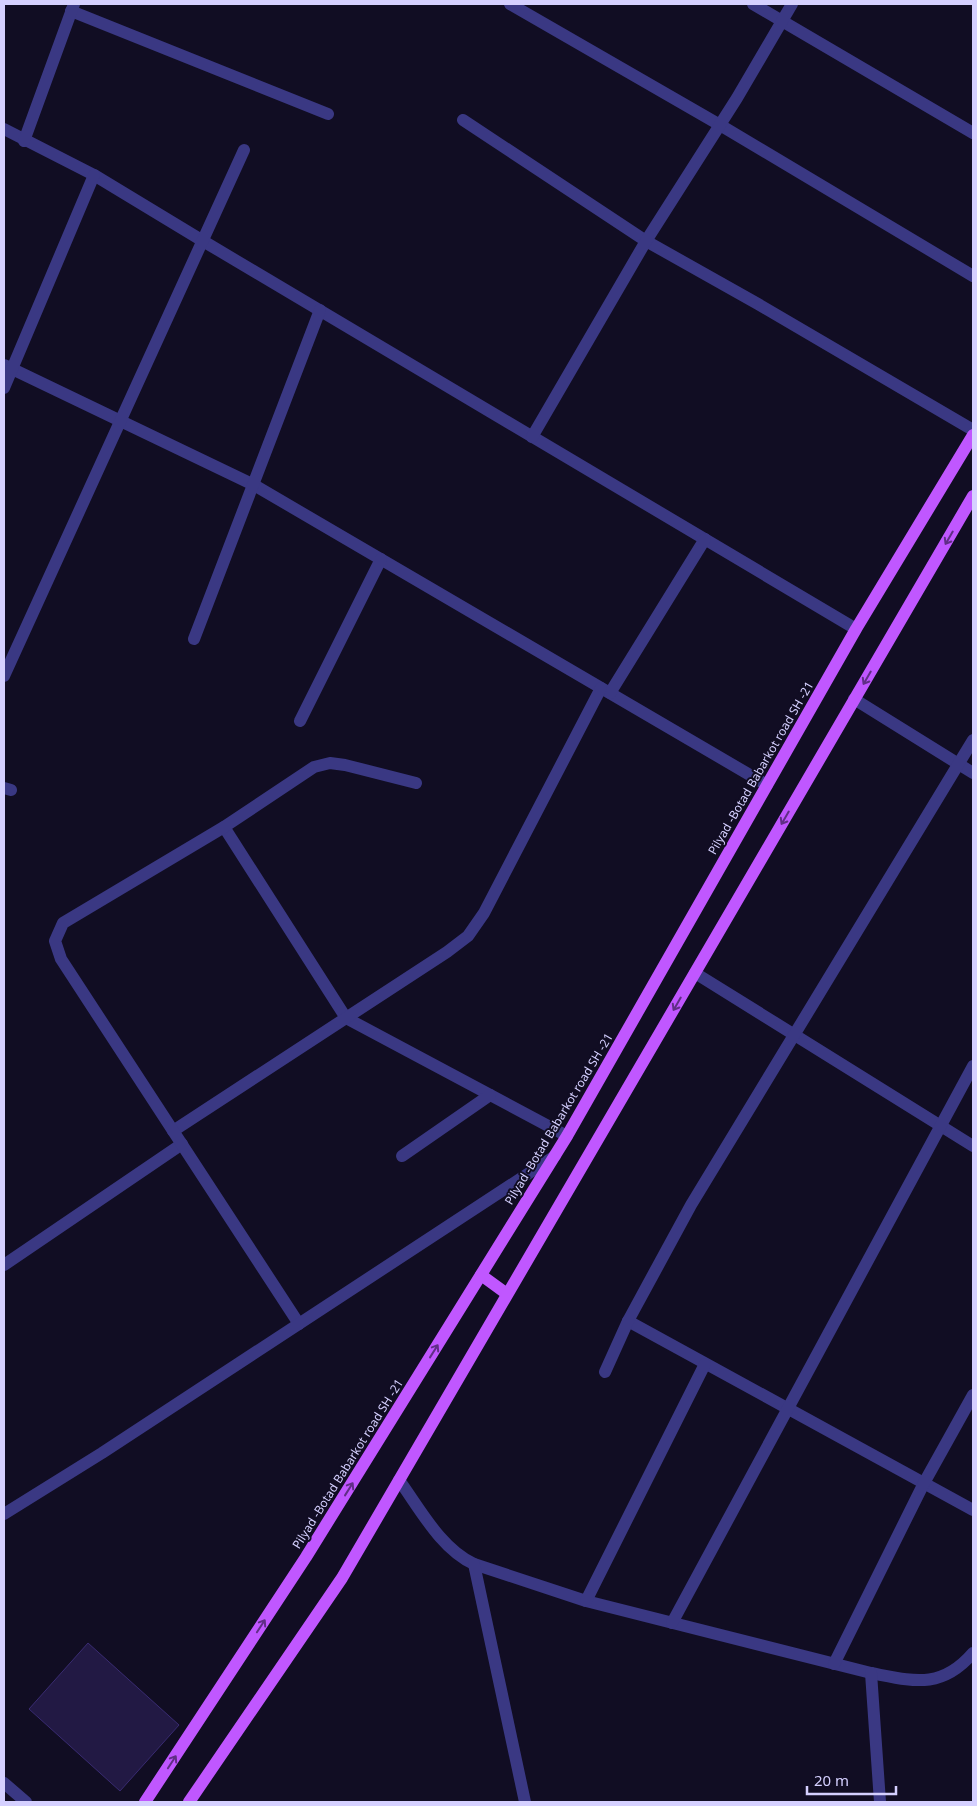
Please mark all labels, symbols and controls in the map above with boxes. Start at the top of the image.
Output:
one-way arrow [943,530,953,544]
one-way arrow [861,671,871,685]
street label: Pilyad -Botad Babarkot road SH -21 [704,678,817,857]
one-way arrow [779,811,789,825]
one-way arrow [671,997,681,1011]
street label: Pilyad -Botad Babarkot road SH -21 [500,1030,617,1208]
one-way arrow [430,1344,440,1358]
street label: Pilyad -Botad Babarkot road SH -21 [288,1376,407,1552]
one-way arrow [343,1482,354,1496]
one-way arrow [256,1619,267,1633]
one-way arrow [167,1755,177,1769]
scale bar [807,1764,896,1796]
text: 20 m [814,1770,849,1790]

